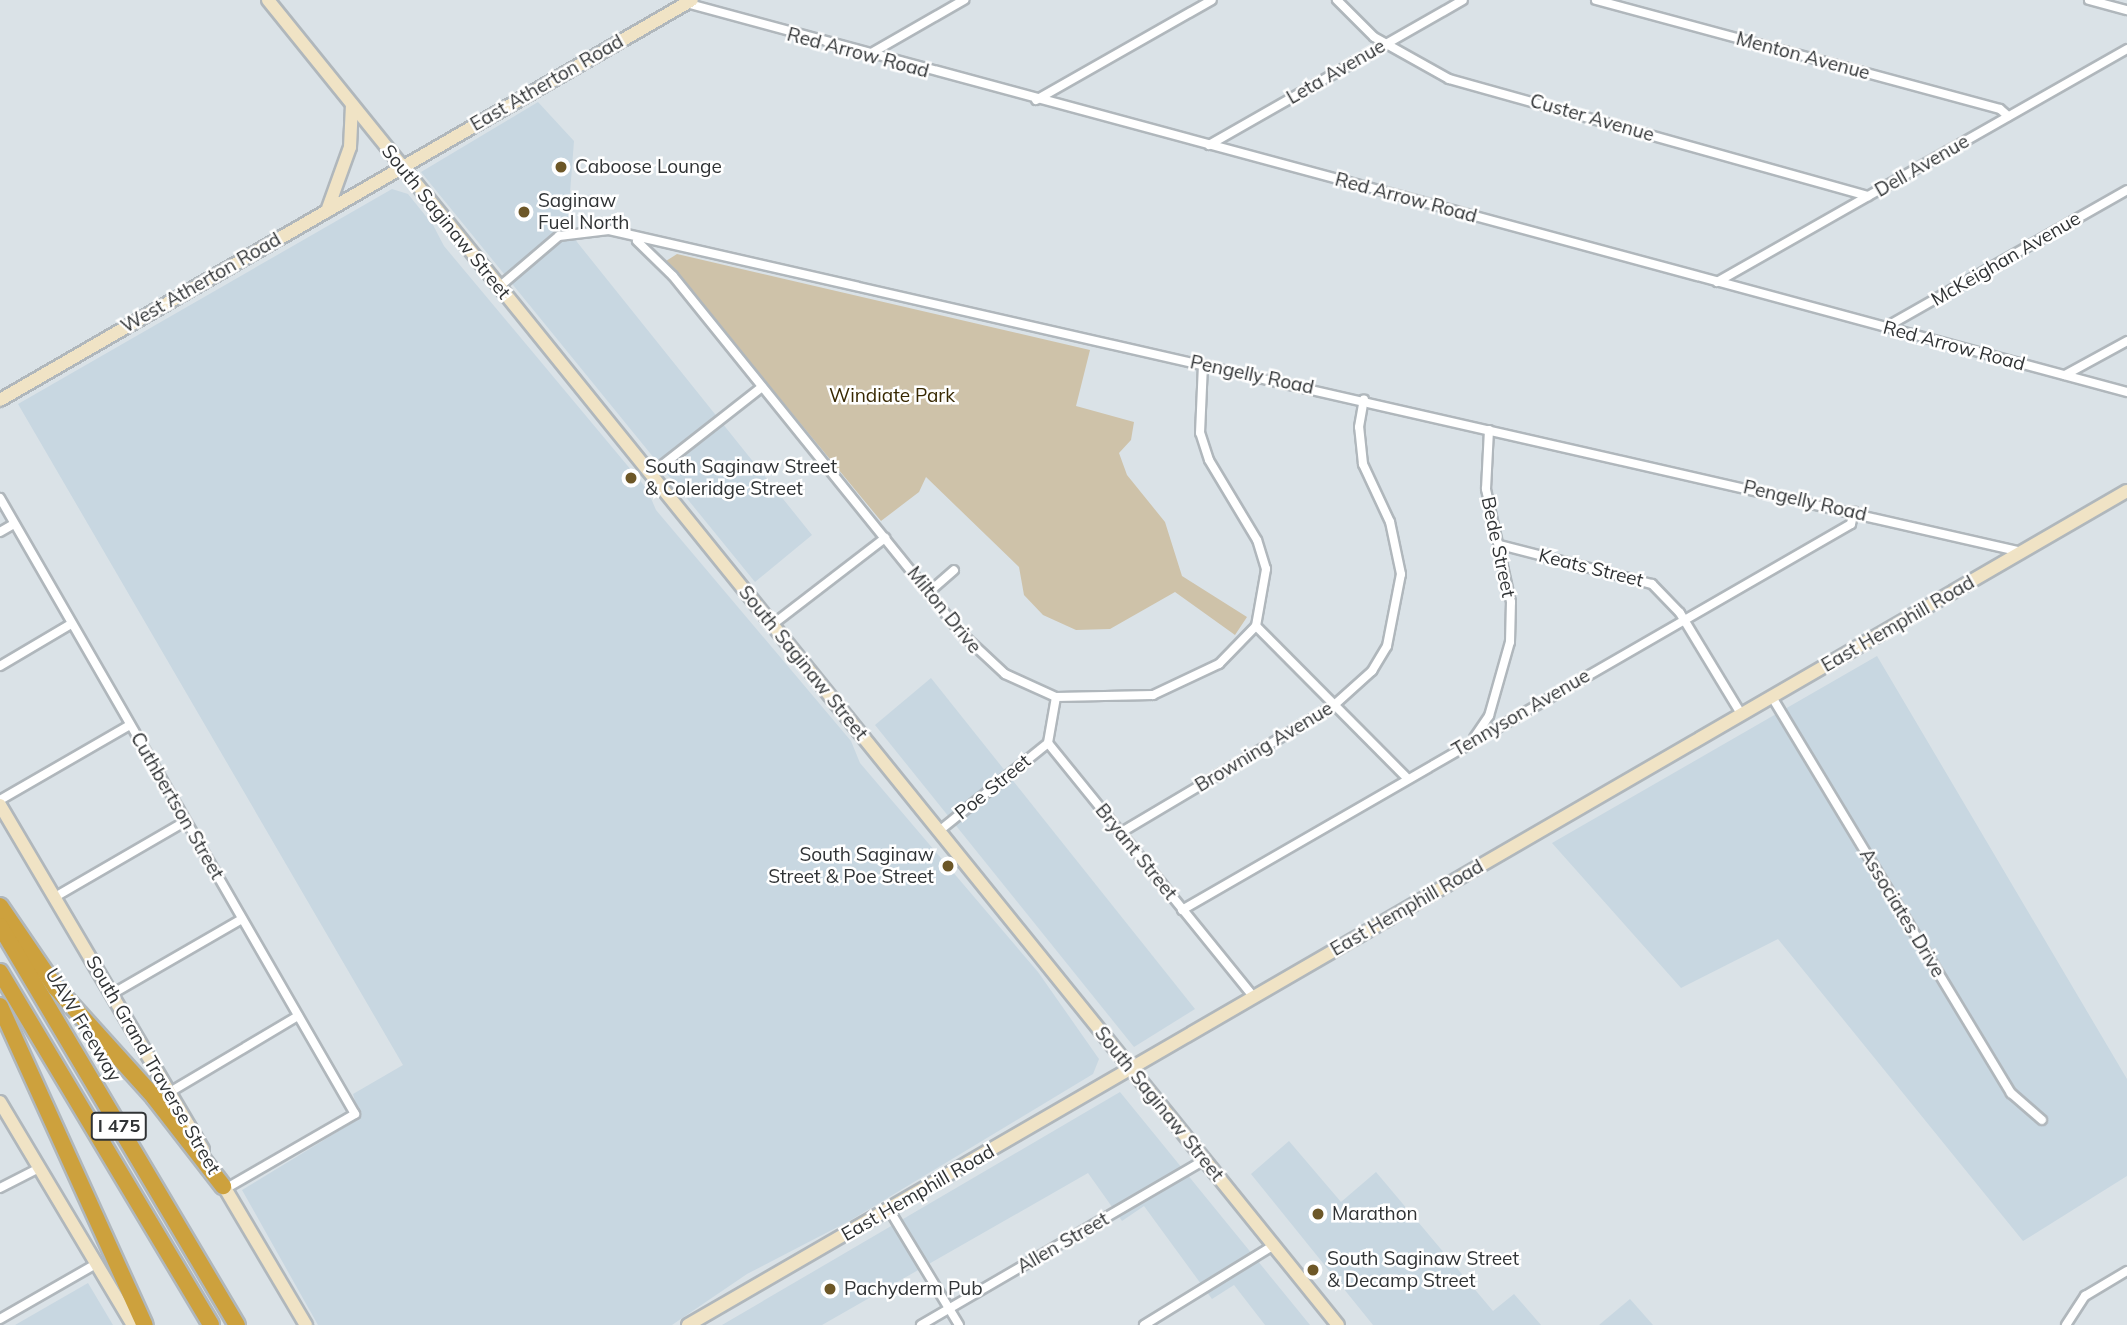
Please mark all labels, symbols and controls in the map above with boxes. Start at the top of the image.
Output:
street label: Red Arrow Road [785,23,931,83]
street label: Menton Avenue [1734,27,1872,85]
street label: East Atherton Road [467,30,627,136]
street label: Leta Avenue [1283,35,1389,109]
street label: Custer Avenue [1527,89,1657,147]
street label: Dell Avenue [1871,130,1973,202]
street label: South Saginaw Street [377,140,515,304]
place label: Caboose Lounge [575,156,722,178]
marker: Caboose Lounge [553,159,569,175]
street label: Red Arrow Road [1333,168,1479,228]
place label: Saginaw Fuel North [538,190,629,234]
marker: Saginaw Fuel North [516,204,532,220]
street label: McKeighan Avenue [1927,207,2085,311]
street label: West Atherton Road [117,228,285,338]
street label: Red Arrow Road [1881,316,2027,376]
street label: Pengelly Road [1188,351,1316,399]
park label: Windiate Park [829,385,955,407]
place label: South Saginaw Street & Coleridge Street [645,456,837,500]
marker: South Saginaw Street & Coleridge Street [623,470,639,486]
street label: Pengelly Road [1741,476,1869,526]
street label: Bede Street [1476,495,1520,599]
street label: Keats Street [1536,544,1646,592]
street label: Milton Drive [902,562,986,658]
street label: East Hemphill Road [1818,571,1978,677]
street label: South Saginaw Street [734,581,872,745]
street label: Tennyson Avenue [1448,664,1594,762]
street label: Browning Avenue [1191,697,1337,797]
street label: Cuthbertson Street [126,728,228,884]
street label: Poe Street [951,750,1035,824]
street label: Bryant Street [1090,799,1182,905]
place label: South Saginaw Street & Poe Street [768,844,934,888]
street label: Associates Drive [1855,845,1949,981]
street label: East Hemphill Road [1327,855,1487,961]
marker: South Saginaw Street & Poe Street [940,858,956,874]
street label: South Grand Traverse Street [81,952,225,1178]
street label: UAW Freeway [40,964,126,1086]
street label: South Saginaw Street [1090,1022,1228,1186]
road number: I 475 [89,1112,149,1140]
street label: East Hemphill Road [838,1140,998,1246]
place label: Marathon [1332,1203,1418,1225]
marker: Marathon [1310,1206,1326,1222]
street label: Allen Street [1013,1208,1113,1278]
place label: South Saginaw Street & Decamp Street [1327,1248,1519,1292]
marker: South Saginaw Street & Decamp Street [1305,1262,1321,1278]
place label: Pachyderm Pub [844,1278,983,1300]
marker: Pachyderm Pub [822,1281,838,1297]

